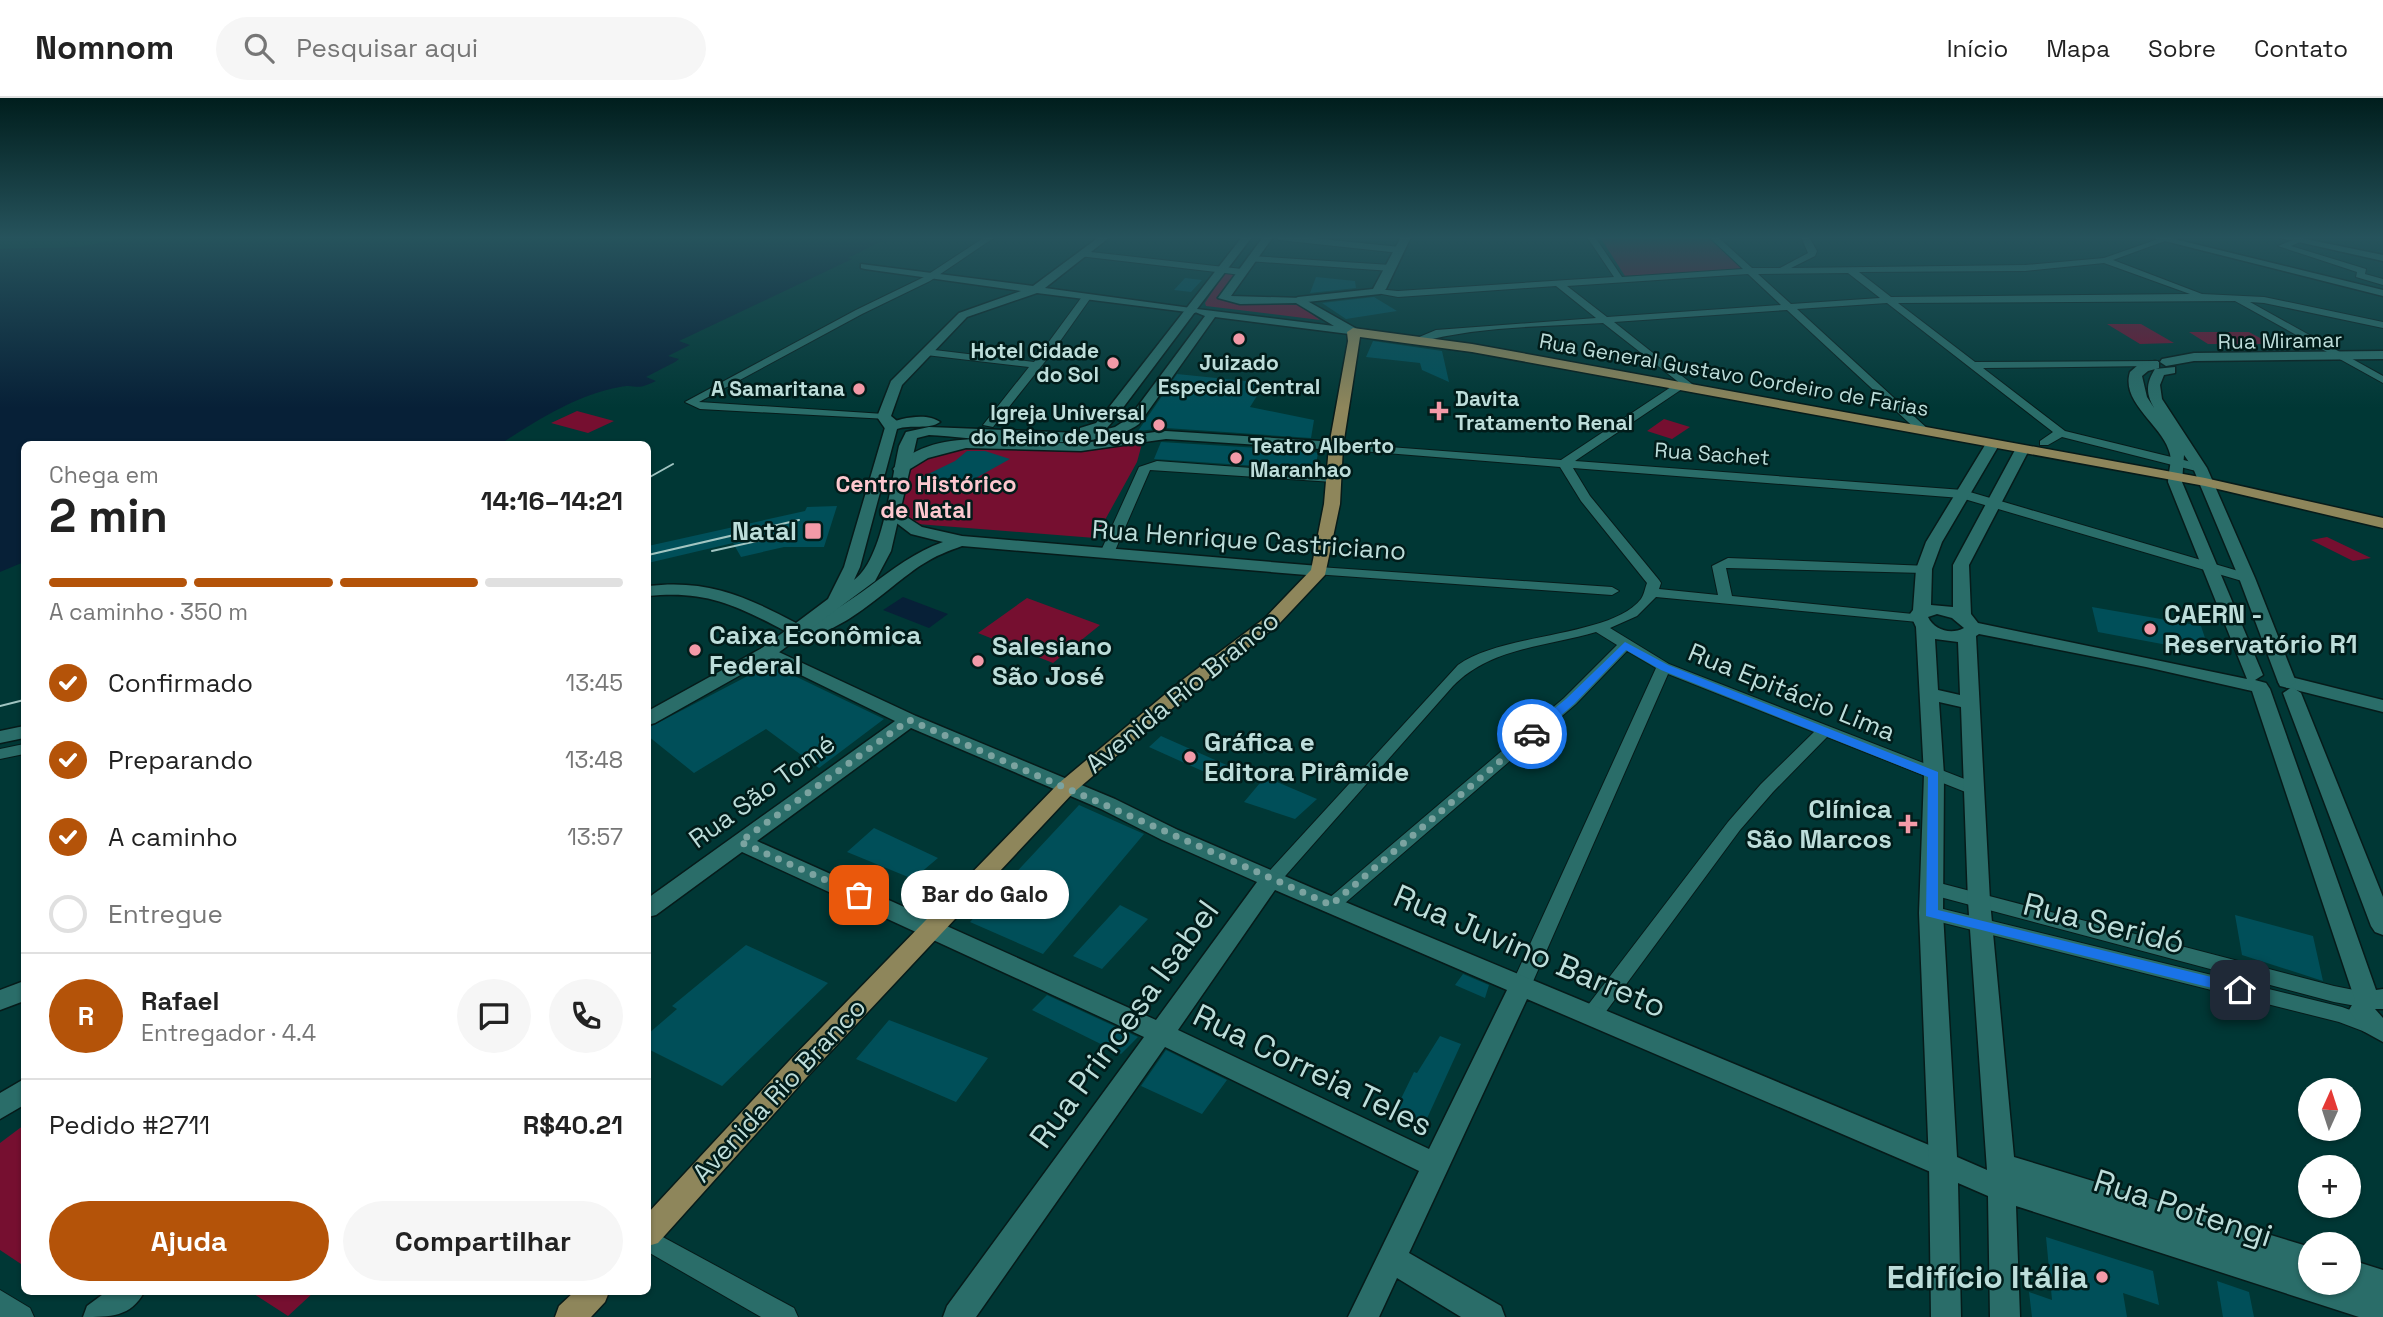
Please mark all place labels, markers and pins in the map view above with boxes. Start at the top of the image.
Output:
marker: Juizado Especial Central [1231,331,1247,347]
place label: Hotel Cidade do Sol [971,337,1099,388]
place label: Juizado Especial Central [1158,349,1320,400]
marker: Hotel Cidade do Sol [1105,355,1121,371]
place label: A Samaritana [711,375,845,402]
marker: A Samaritana [851,381,867,397]
place label: Davita Tratamento Renal [1455,385,1633,436]
place label: Igreja Universal do Reino de Deus [970,399,1145,450]
marker: Davita Tratamento Renal [1429,401,1449,421]
marker: Igreja Universal do Reino de Deus [1151,417,1167,433]
place label: Teatro Alberto Maranhao [1250,432,1394,483]
marker: Teatro Alberto Maranhao [1228,450,1244,466]
place label: Natal [732,514,797,548]
marker: Natal [803,521,823,541]
place label: CAERN - Reservatório R1 [2164,597,2358,661]
place label: Caixa Econômica Federal [709,618,921,682]
marker: CAERN - Reservatório R1 [2142,621,2158,637]
place label: Salesiano São José [992,629,1112,693]
marker: Caixa Econômica Federal [687,642,703,658]
marker: Salesiano São José [970,653,986,669]
place label: Gráfica e Editora Pirâmide [1204,725,1409,789]
marker: Gráfica e Editora Pirâmide [1182,749,1198,765]
place label: Clínica São Marcos [1746,792,1892,856]
marker: Clínica São Marcos [1898,814,1918,834]
pin [829,865,889,925]
callout: Bar do Galo [901,870,1069,920]
pin [2210,960,2270,1020]
place label: Edifício Itália [1887,1257,2088,1297]
marker: Edifício Itália [2094,1269,2110,1285]

